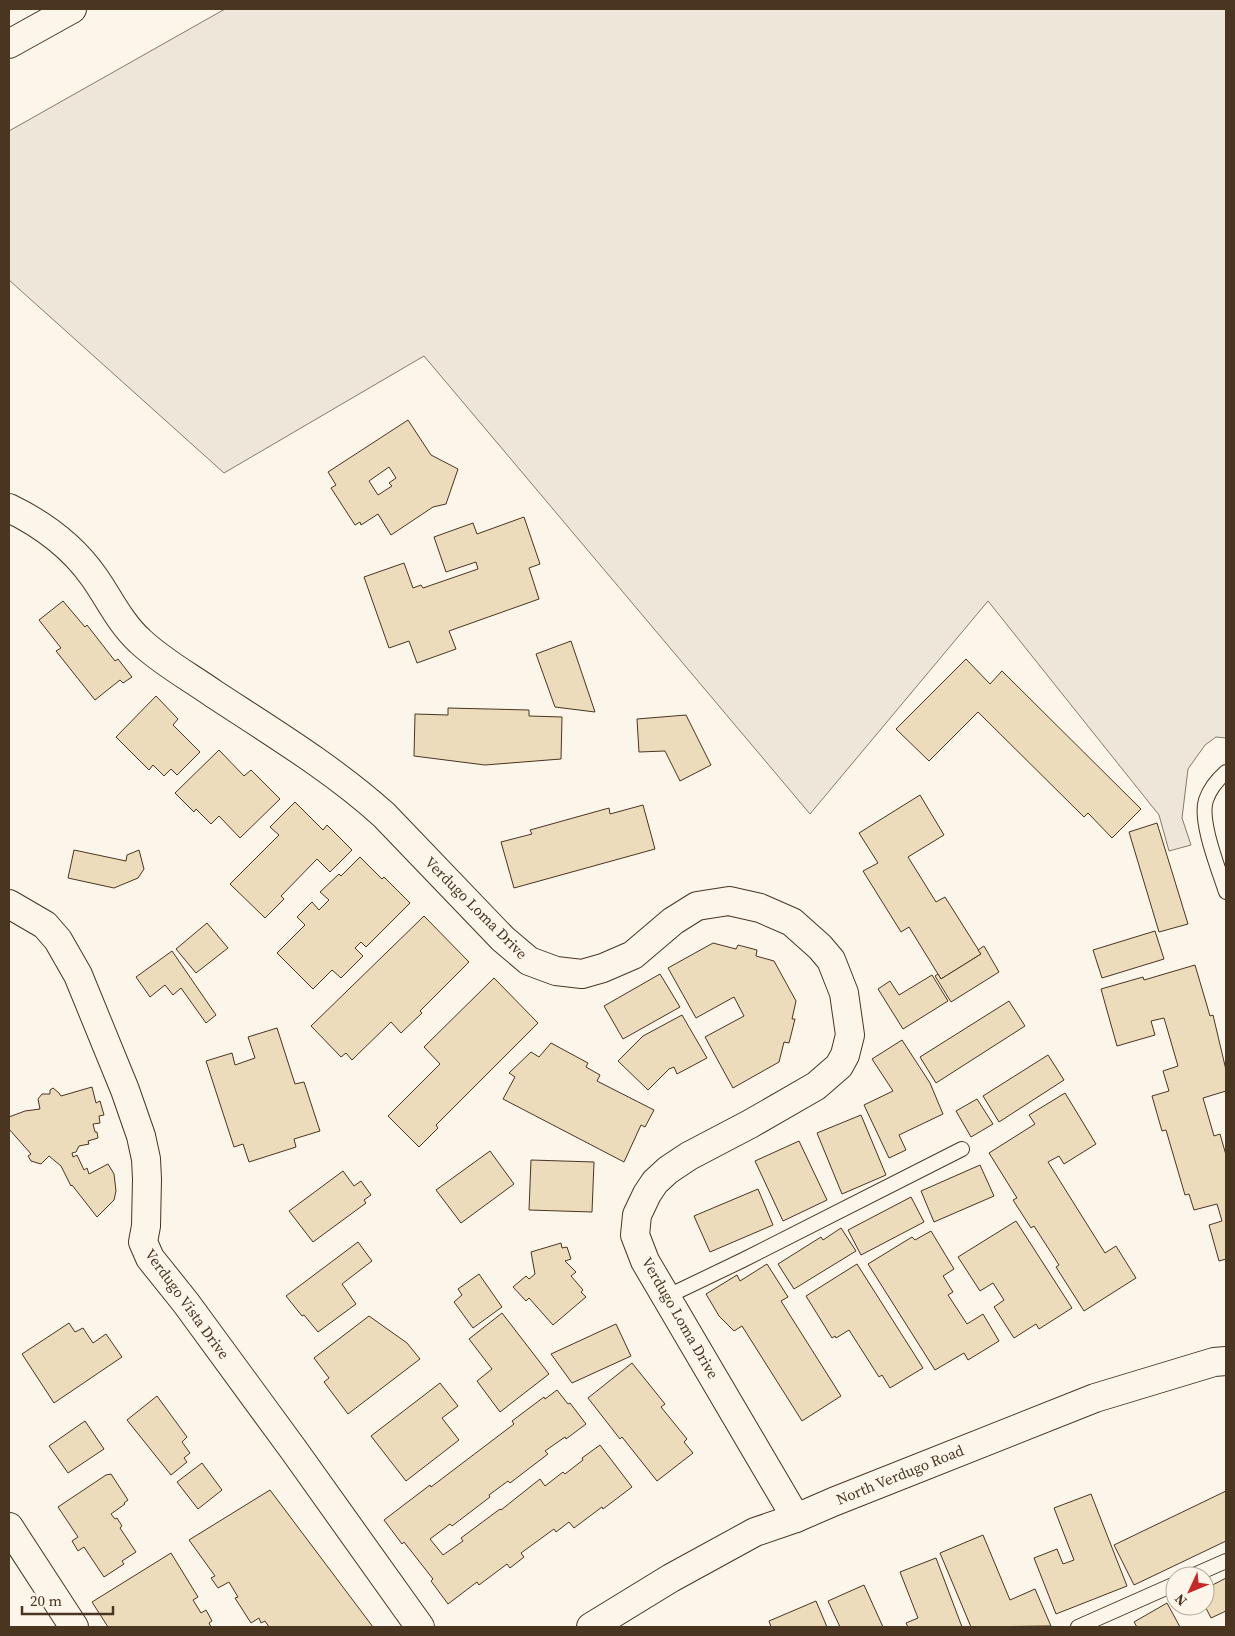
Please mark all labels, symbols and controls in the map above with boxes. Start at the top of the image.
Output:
street label: Verdugo Loma Drive [420,852,533,964]
street label: Verdugo Vista Drive [140,1244,235,1363]
street label: Verdugo Loma Drive [637,1253,724,1383]
street label: North Verdugo Road [833,1439,967,1510]
north arrow [1165,1566,1215,1616]
scale bar [22,1584,114,1616]
text: N [1170,1589,1191,1611]
text: 20 m [30,1590,62,1611]

